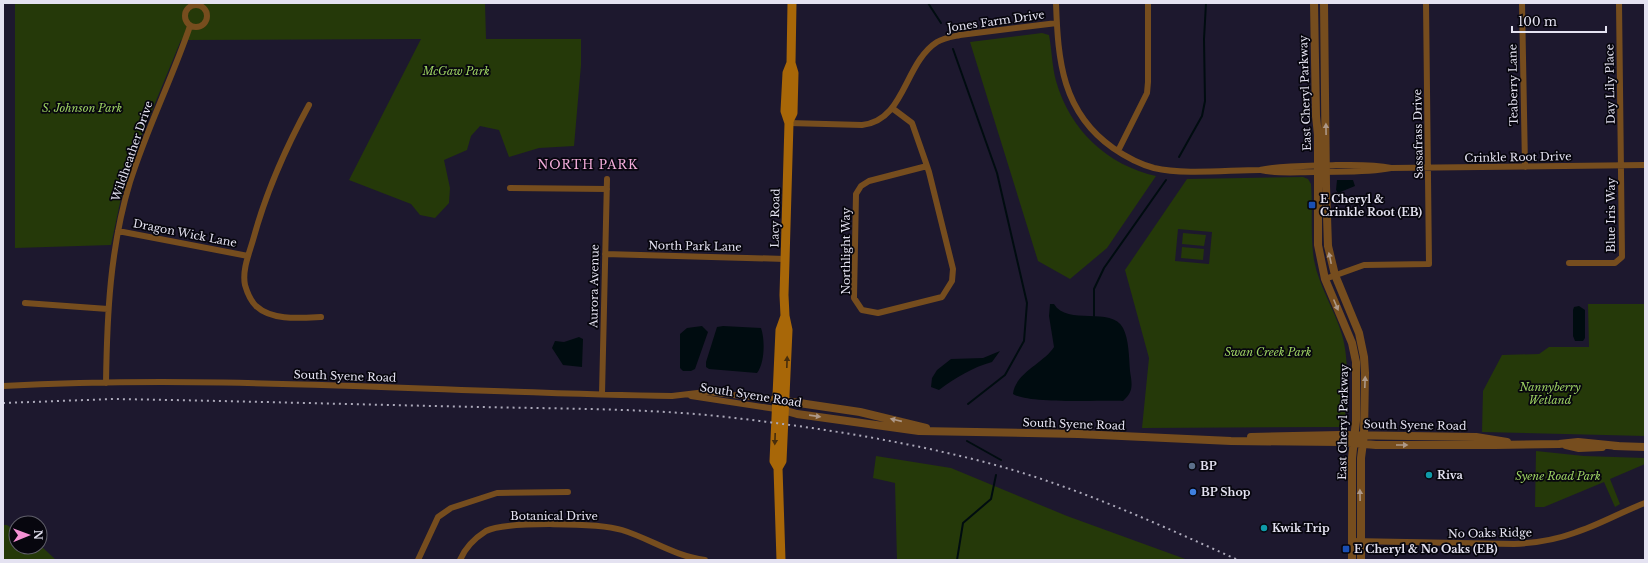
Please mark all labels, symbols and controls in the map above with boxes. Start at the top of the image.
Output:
street label: Jones Farm Drive [945,7,1045,35]
scale bar [1512,8,1606,34]
text: 100 m [1518,14,1557,29]
street label: East Cheryl Parkway [1296,35,1314,151]
street label: Teaberry Lane [1505,44,1521,126]
street label: Day Lily Place [1602,44,1618,124]
park label: McGaw Park [421,64,490,78]
street label: Sassafrass Drive [1410,89,1426,179]
street label: Wildheather Drive [108,99,156,204]
park label: S. Johnson Park [42,101,122,115]
one-way arrow [1323,122,1329,135]
street label: Crinkle Root Drive [1464,149,1572,165]
district label: NORTH PARK [538,157,638,172]
street label: Blue Iris Way [1604,178,1618,252]
street label: Lacy Road [767,188,783,248]
place label: E Cheryl & Crinkle Root (EB) [1320,192,1422,219]
marker: E Cheryl & Crinkle Root (EB) [1307,200,1317,210]
street label: Northlight Way [839,208,853,294]
street label: Dragon Wick Lane [132,216,238,250]
street label: North Park Lane [648,238,742,254]
street label: Aurora Avenue [586,244,602,329]
one-way arrow [1327,252,1333,264]
one-way arrow [1333,299,1339,310]
park label: Swan Creek Park [1224,345,1312,359]
one-way arrow [784,356,791,368]
street label: East Cheryl Parkway [1335,364,1351,480]
street label: South Syene Road [293,367,397,385]
one-way arrow [1362,375,1368,388]
street label: South Syene Road [699,380,803,410]
park label: Nannyberry Wetland [1518,380,1581,407]
one-way arrow [809,413,821,419]
street label: South Syene Road [1022,415,1126,433]
one-way arrow [890,416,902,422]
street label: South Syene Road [1363,417,1467,433]
one-way arrow [771,433,778,445]
one-way arrow [1396,442,1409,448]
place label: BP [1200,459,1217,473]
marker: BP [1187,461,1197,471]
place label: Riva [1437,468,1464,482]
park label: Syene Road Park [1515,469,1601,483]
marker: Riva [1424,470,1434,480]
place label: BP Shop [1201,485,1251,499]
marker: BP Shop [1188,487,1198,497]
one-way arrow [1357,488,1363,501]
street label: Botanical Drive [510,509,598,523]
north arrow [8,515,48,555]
place label: Kwik Trip [1272,521,1330,535]
marker: Kwik Trip [1259,523,1269,533]
street label: No Oaks Ridge [1448,525,1532,541]
text: N [31,530,45,541]
place label: E Cheryl & No Oaks (EB) [1354,542,1498,556]
marker: E Cheryl & No Oaks (EB) [1341,544,1351,554]

